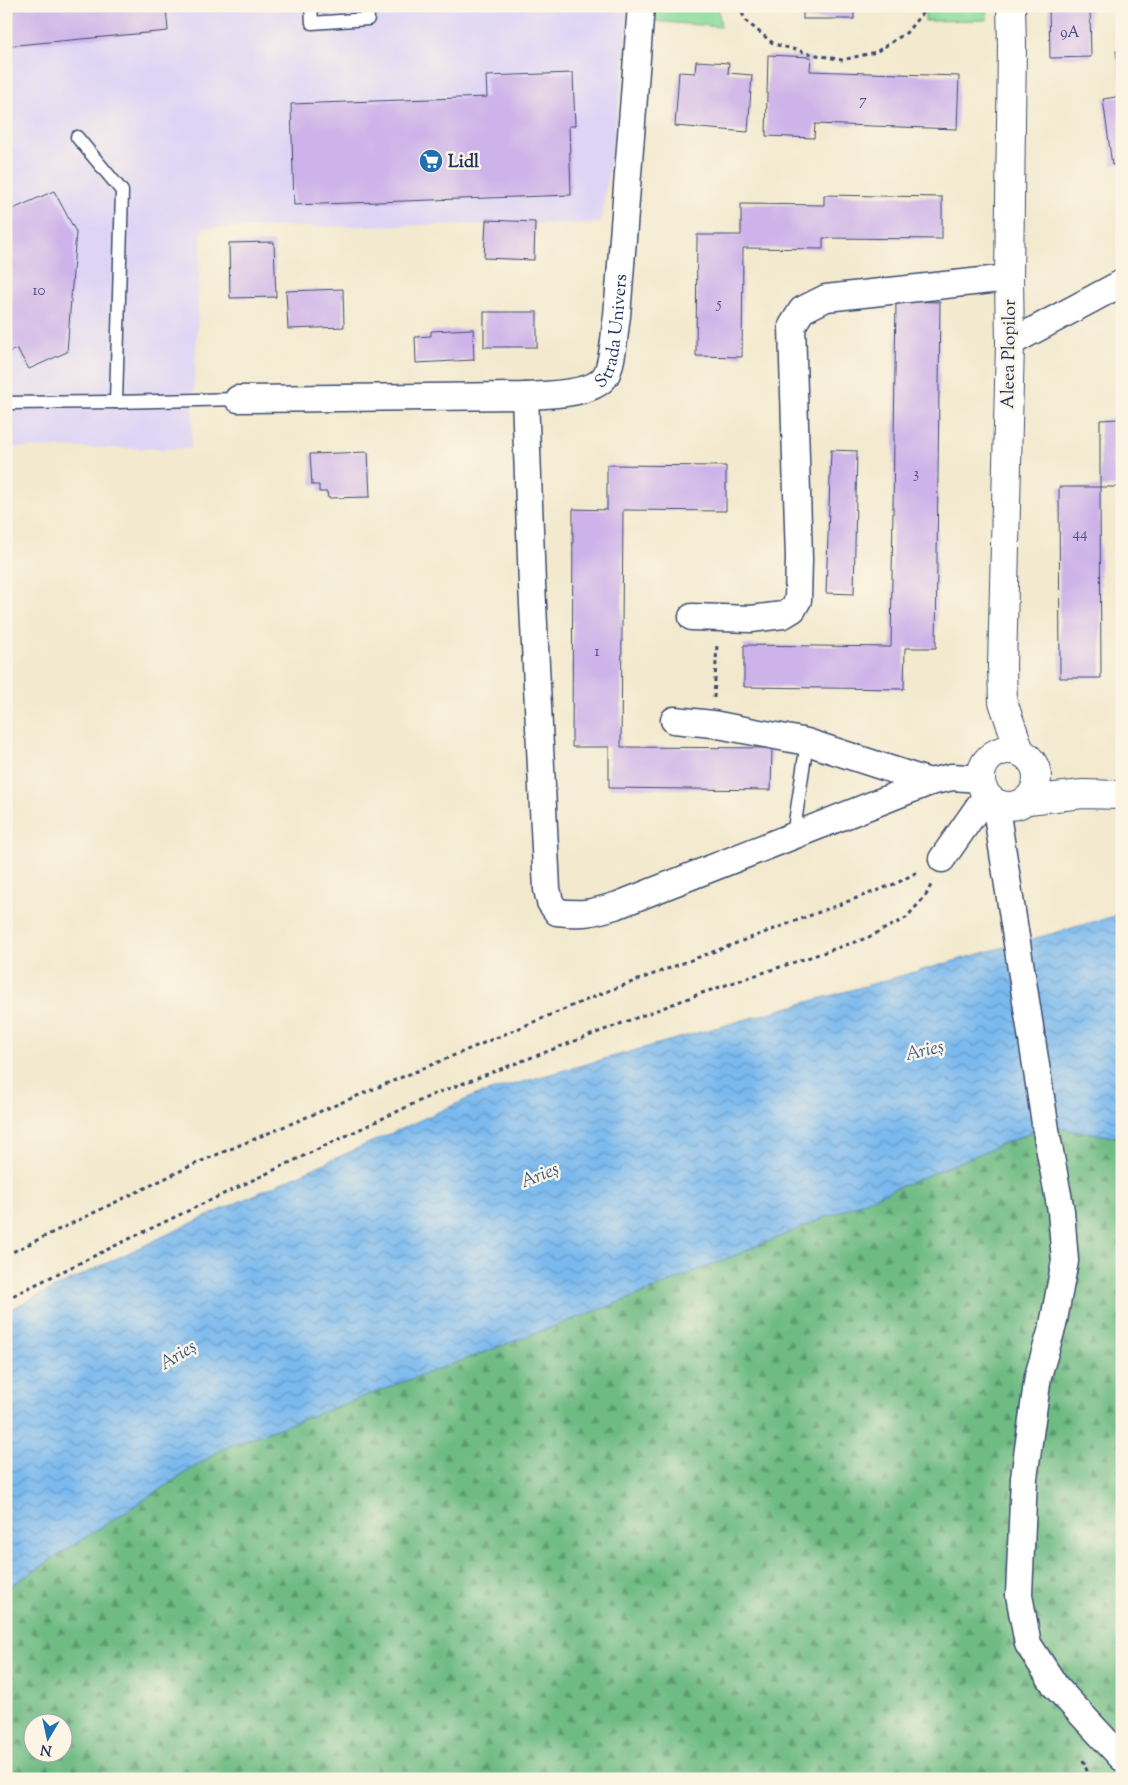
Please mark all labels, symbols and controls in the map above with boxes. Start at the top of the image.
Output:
house number: 9A [1060,23,1080,44]
house number: 7 [859,91,867,112]
supermarket icon: Lidl [418,148,444,174]
place label: Lidl [448,150,480,176]
street label: Strada Univers [590,273,635,396]
house number: 10 [33,281,46,302]
house number: 5 [715,294,722,315]
street label: Aleea Plopilor [996,299,1024,409]
house number: 3 [913,464,919,485]
house number: 44 [1072,524,1088,545]
house number: 1 [594,642,600,663]
water label: Arieș [902,1034,947,1069]
water label: Arieș [517,1156,563,1196]
water label: Arieș [154,1334,202,1378]
north arrow [22,1712,72,1762]
text: N [39,1738,53,1760]

